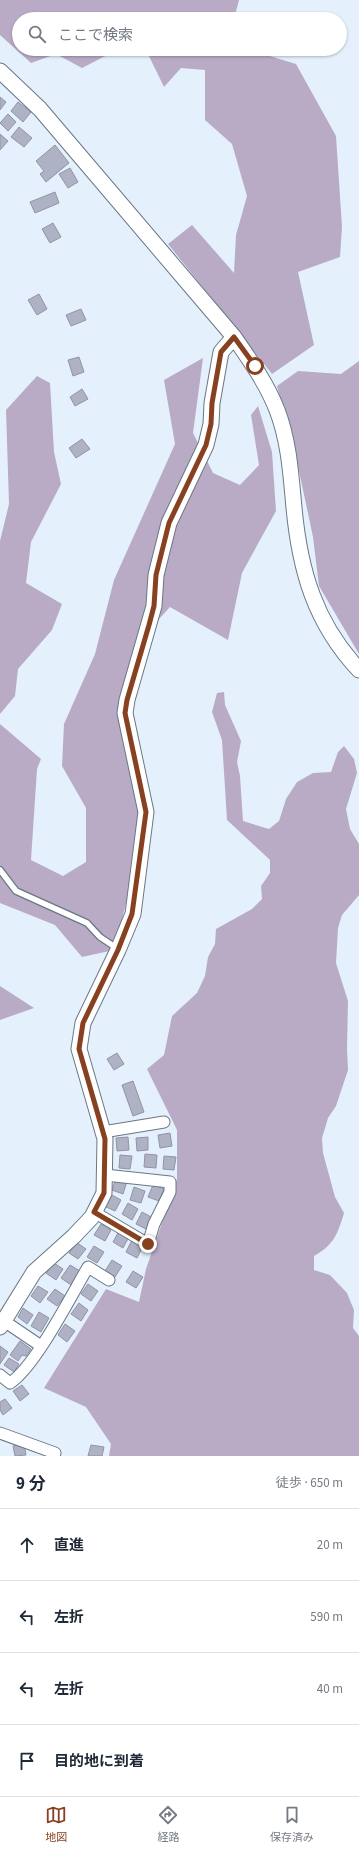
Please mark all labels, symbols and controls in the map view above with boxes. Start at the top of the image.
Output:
search box [12,12,347,56]
icon: search [26,23,48,45]
text: ここで検索 [58,25,133,46]
route start [246,357,264,375]
route end [139,1235,157,1253]
text: 9 分 [16,1472,45,1496]
text: 徒歩 · 650 m [276,1474,343,1492]
icon: ahead [16,1534,38,1556]
text: 直進 [54,1535,84,1556]
text: 20 m [317,1536,343,1554]
icon: left [16,1606,38,1628]
text: 左折 [54,1607,84,1628]
text: 590 m [310,1608,343,1626]
icon: left [16,1678,38,1700]
text: 左折 [54,1679,84,1700]
text: 40 m [317,1680,343,1698]
icon: arrive [16,1750,38,1772]
text: 目的地に到着 [54,1751,144,1772]
tab: 地図 [45,1804,67,1845]
tab: 経路 [157,1804,179,1845]
tab: 保存済み [270,1804,314,1845]

